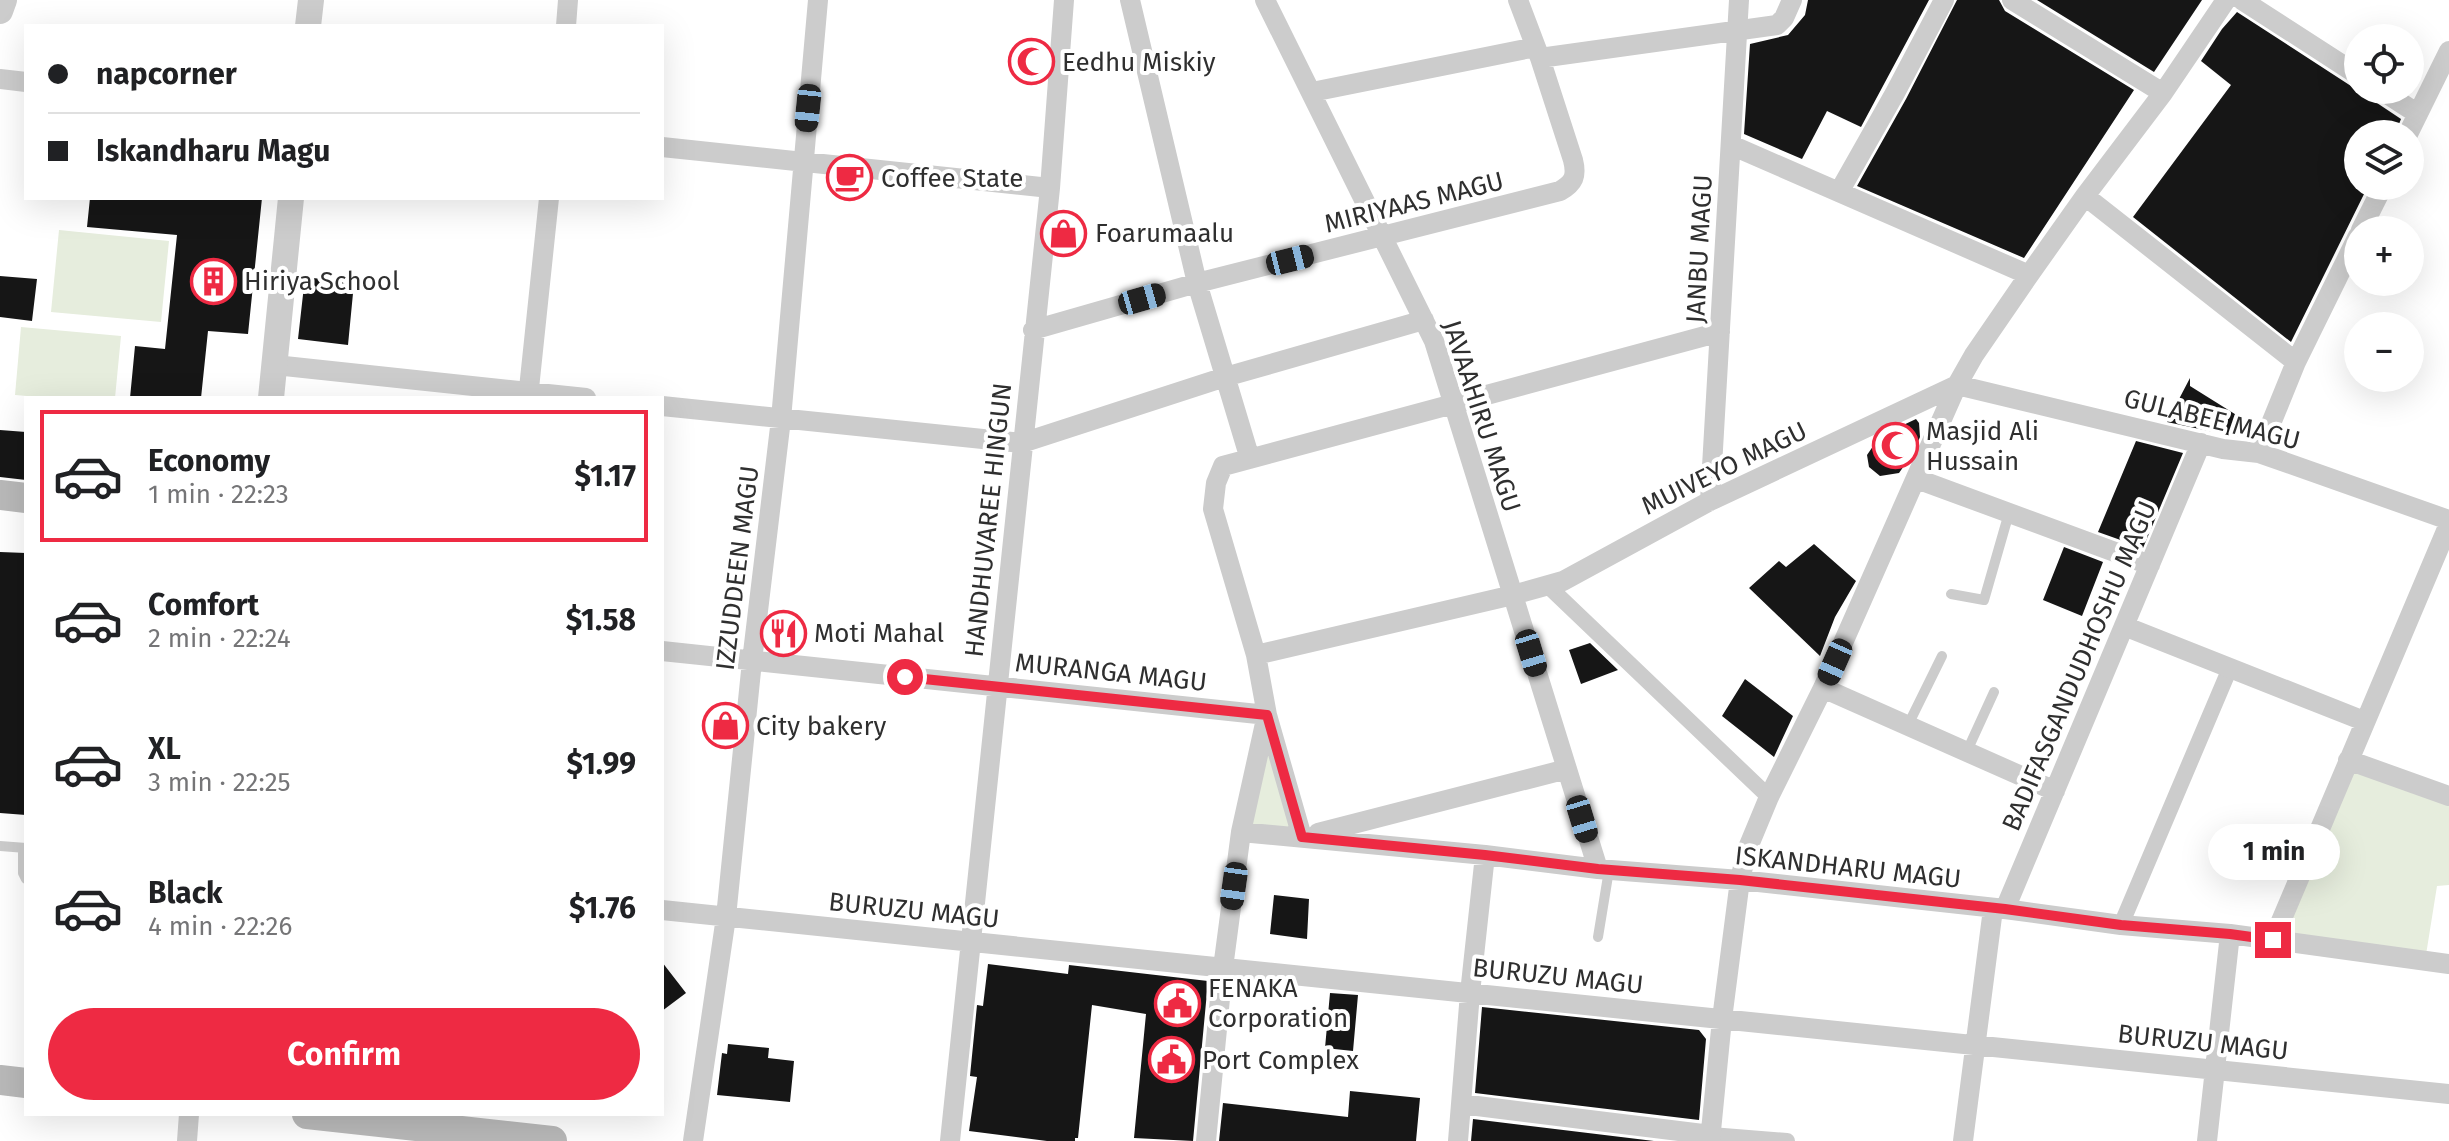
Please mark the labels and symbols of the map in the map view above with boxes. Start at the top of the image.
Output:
mosque icon: Eedhu Miskiy [1007,38,1055,86]
place label: Eedhu Miskiy [1062,47,1216,78]
car [794,83,822,133]
cafe icon: Coffee State [826,154,874,202]
place label: Coffee State [881,163,1023,194]
street label: MIRIYAAS MAGU [1321,165,1507,240]
street label: JANBU MAGU [1680,174,1719,324]
shop icon: Foarumaalu [1040,209,1088,257]
place label: Foarumaalu [1095,218,1234,249]
car [1264,243,1316,277]
building icon: Hiriya School [189,257,237,305]
place label: Hiriya School [244,266,400,297]
car [1116,281,1168,317]
street label: JAVAAHIRU MAGU [1436,316,1527,516]
street label: HANDHUVAREE HINGUN [959,381,1018,659]
street label: GULABEE MAGU [2121,383,2303,456]
street label: MUIVEYO MAGU [1636,415,1812,522]
place label: Masjid Ali Hussain [1926,416,2039,477]
mosque icon: Masjid Ali Hussain [1871,422,1919,470]
street label: IZZUDDEEN MAGU [710,464,765,672]
street label: BADIFASGANDUDHOSHU MAGU [1996,497,2163,836]
restaurant icon: Moti Mahal [759,609,807,657]
place label: Moti Mahal [814,618,945,649]
car [1513,627,1549,679]
car [1814,635,1856,689]
street label: MURANGA MAGU [1014,647,1208,698]
route start [887,659,923,695]
shop icon: City bakery [701,702,749,750]
place label: City bakery [756,711,886,742]
car [1564,793,1600,845]
callout: 1 min [2207,824,2339,880]
street label: ISKANDHARU MAGU [1733,840,1963,895]
car [1219,861,1249,911]
street label: BURUZU MAGU [827,886,1001,935]
route end [2255,922,2291,958]
street label: BURUZU MAGU [1471,952,1645,1001]
place label: FENAKA Corporation [1208,973,1348,1034]
public building icon: FENAKA Corporation [1153,979,1201,1027]
street label: BURUZU MAGU [2116,1018,2290,1067]
public building icon: Port Complex [1147,1036,1195,1084]
place label: Port Complex [1202,1045,1359,1076]

